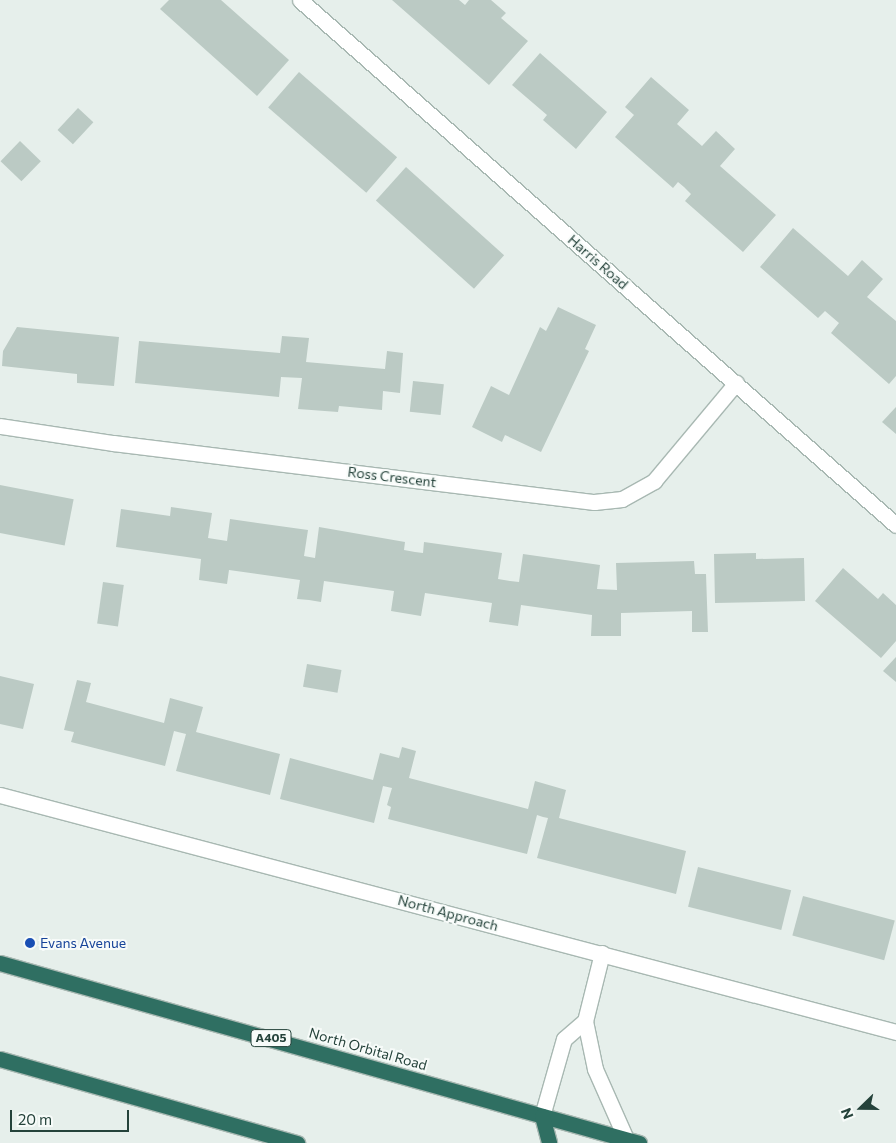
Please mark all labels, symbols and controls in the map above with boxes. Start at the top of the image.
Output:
street label: Harris Road [564,231,632,293]
street label: Ross Crescent [347,463,437,491]
street label: North Approach [396,892,500,934]
place label: Evans Avenue [40,935,126,951]
marker: Evans Avenue [24,937,36,949]
street label: North Orbital Road [307,1024,429,1074]
road number: A405 [250,1028,292,1048]
north arrow [836,1083,886,1133]
scale bar [12,1100,131,1132]
text: N [837,1106,856,1122]
text: 20 m [18,1110,52,1128]

